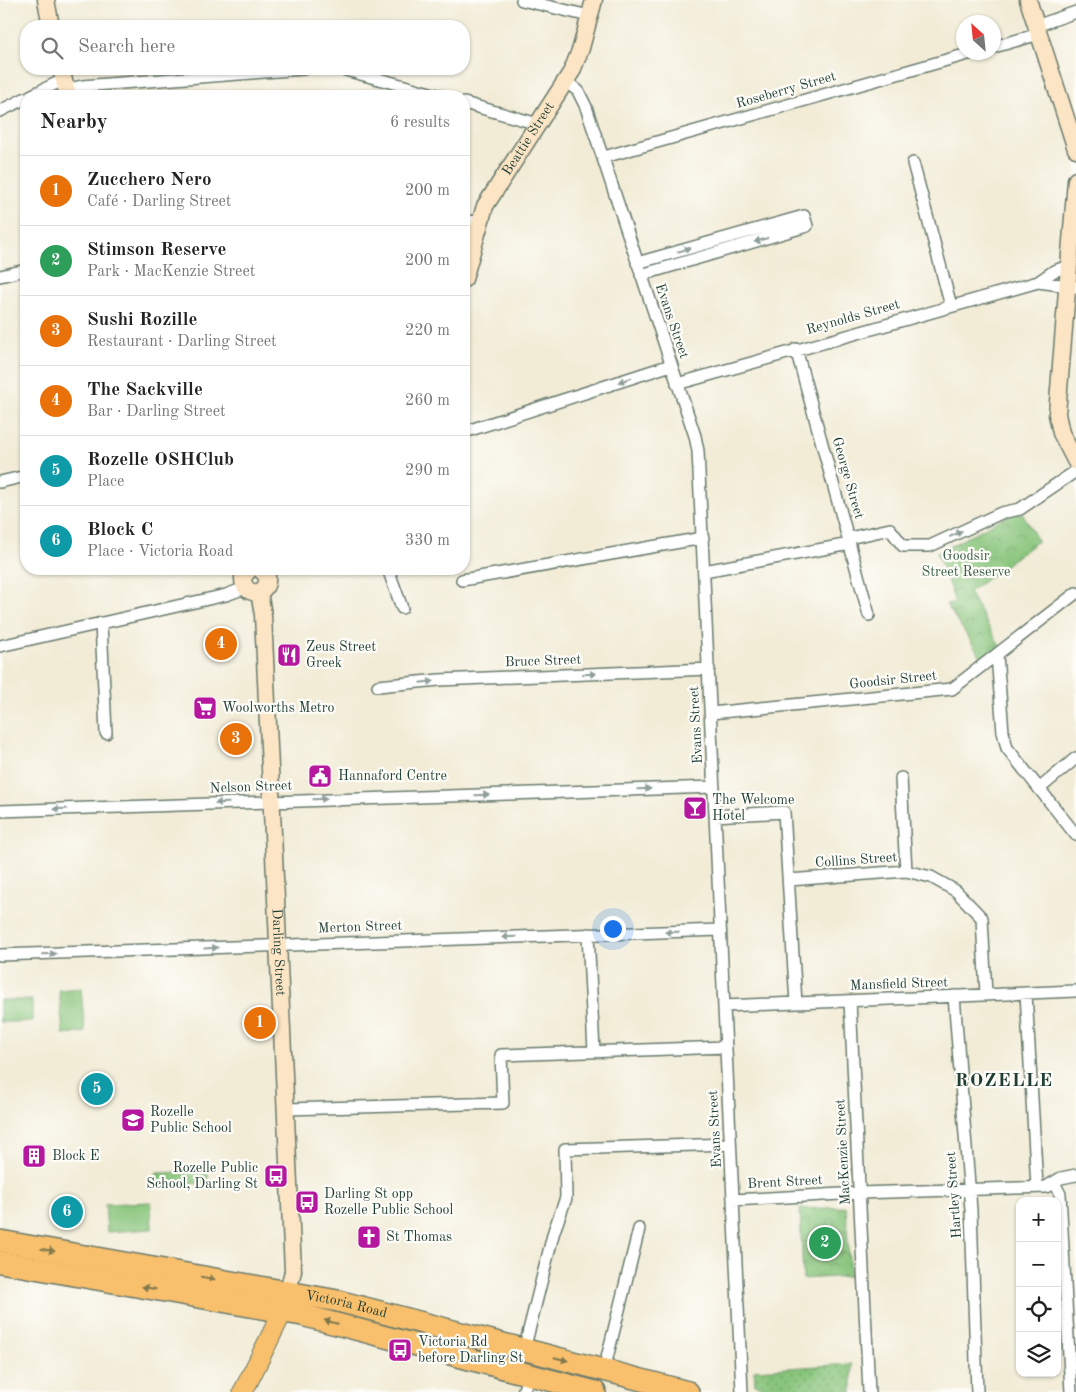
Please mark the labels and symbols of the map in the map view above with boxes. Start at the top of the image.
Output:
north arrow [956,15,1001,60]
street label: Roseberry Street [735,69,838,111]
street label: Beattie Street [500,99,557,178]
one-way arrow [753,237,768,244]
one-way arrow [677,245,692,253]
street label: Evans Street [653,282,691,360]
street label: Reynolds Street [805,297,901,337]
one-way arrow [617,377,632,384]
street label: George Street [830,436,866,521]
one-way arrow [949,530,963,538]
park label: Goodsir Street Reserve [922,549,1010,579]
pin: 4 [205,625,237,663]
place label: Zeus Street Greek [306,640,376,670]
restaurant icon: Zeus Street Greek [276,642,302,668]
street label: Bruce Street [505,653,582,669]
street label: Goodsir Street [849,668,938,692]
one-way arrow [581,670,597,678]
one-way arrow [419,677,435,685]
street label: Evans Street [687,685,705,764]
supermarket icon: Woolworths Metro [192,695,218,721]
place label: Woolworths Metro [222,701,334,715]
pin: 3 [220,720,252,758]
public building icon: Hannaford Centre [307,763,333,789]
place label: Hannaford Centre [338,769,447,783]
street label: Nelson Street [209,779,293,795]
one-way arrow [637,785,653,793]
one-way arrow [474,790,490,798]
place label: The Welcome Hotel [712,793,794,823]
one-way arrow [312,795,328,803]
bar icon: The Welcome Hotel [682,795,708,821]
one-way arrow [214,799,230,807]
one-way arrow [52,805,68,813]
street label: Collins Street [814,850,898,870]
street label: Darling Street [269,908,287,996]
your location [600,916,626,942]
street label: Merton Street [318,919,402,935]
one-way arrow [663,928,679,936]
one-way arrow [501,933,517,941]
one-way arrow [203,943,219,951]
one-way arrow [41,949,57,957]
street label: Mansfield Street [850,975,948,993]
pin: 1 [244,1004,276,1042]
pin: 5 [81,1070,113,1108]
district label: ROZELLE [955,1072,1053,1091]
street label: Evans Street [706,1089,724,1168]
street label: MacKenzie Street [833,1098,853,1206]
place label: Rozelle Public School [150,1105,232,1135]
school or university icon: Rozelle Public School [120,1107,146,1133]
building icon: Block E [21,1143,47,1169]
place label: Block E [52,1149,99,1163]
street label: Hartley Street [944,1151,964,1239]
place label: Rozelle Public School, Darling St [146,1161,258,1191]
bus stop icon: Rozelle Public School, Darling St [263,1163,289,1189]
street label: Brent Street [747,1173,823,1191]
place label: Darling St opp Rozelle Public School [324,1187,454,1217]
bus stop icon: Darling St opp Rozelle Public School [294,1189,320,1215]
pin: 6 [51,1193,83,1231]
church icon: St Thomas [356,1224,382,1250]
pin: 2 [809,1224,841,1262]
place label: St Thomas [386,1230,452,1244]
one-way arrow [40,1246,56,1254]
one-way arrow [200,1274,216,1282]
one-way arrow [140,1283,156,1291]
street label: Victoria Road [304,1288,389,1320]
one-way arrow [324,1318,339,1326]
place label: Victoria Rd before Darling St [418,1335,523,1365]
bus stop icon: Victoria Rd before Darling St [387,1337,413,1363]
one-way arrow [554,1355,569,1363]

